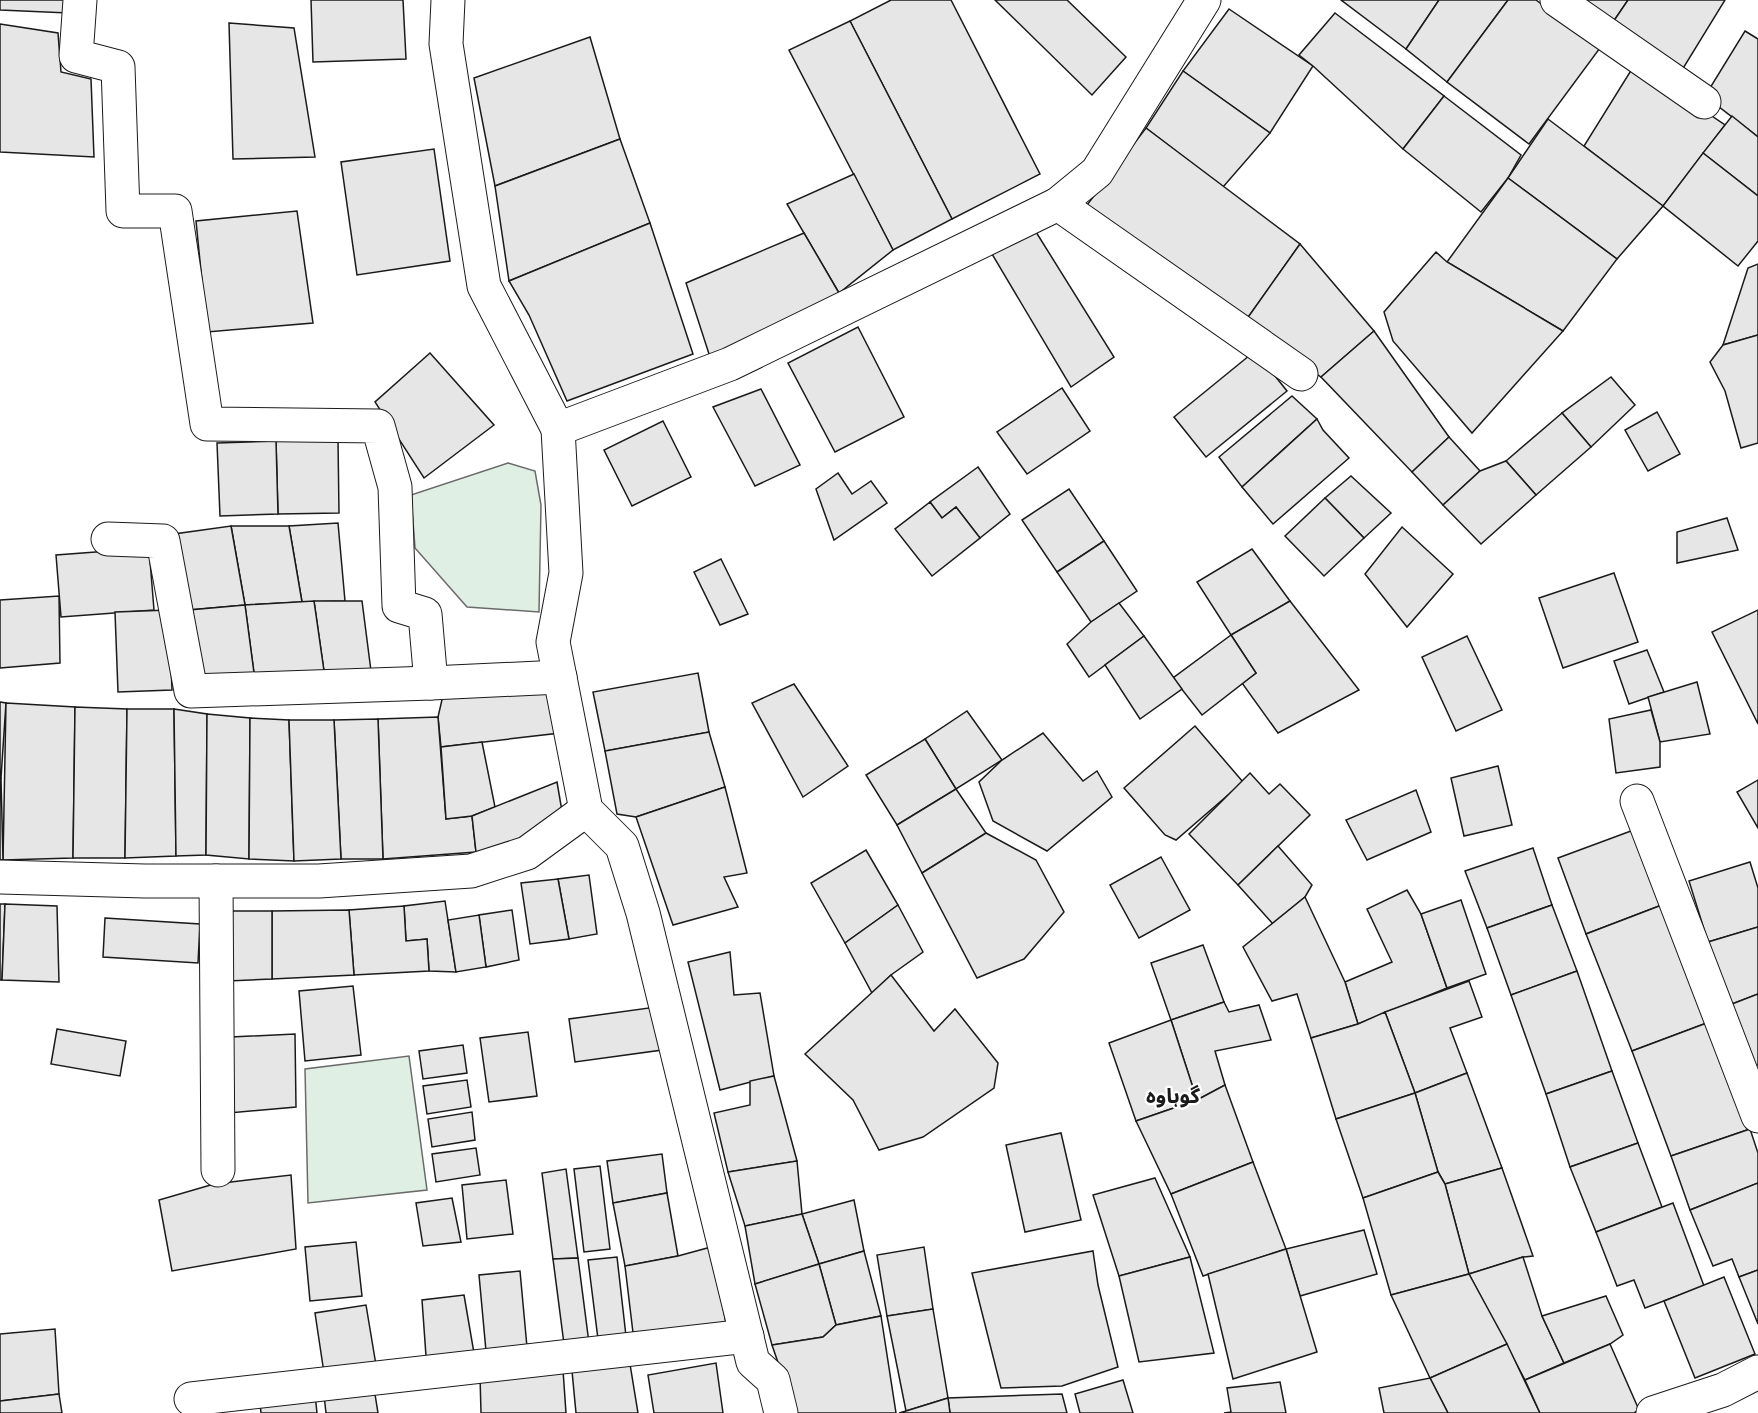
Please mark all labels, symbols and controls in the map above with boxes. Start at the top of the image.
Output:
district label: گوہاوہ [1146,1084,1201,1108]

